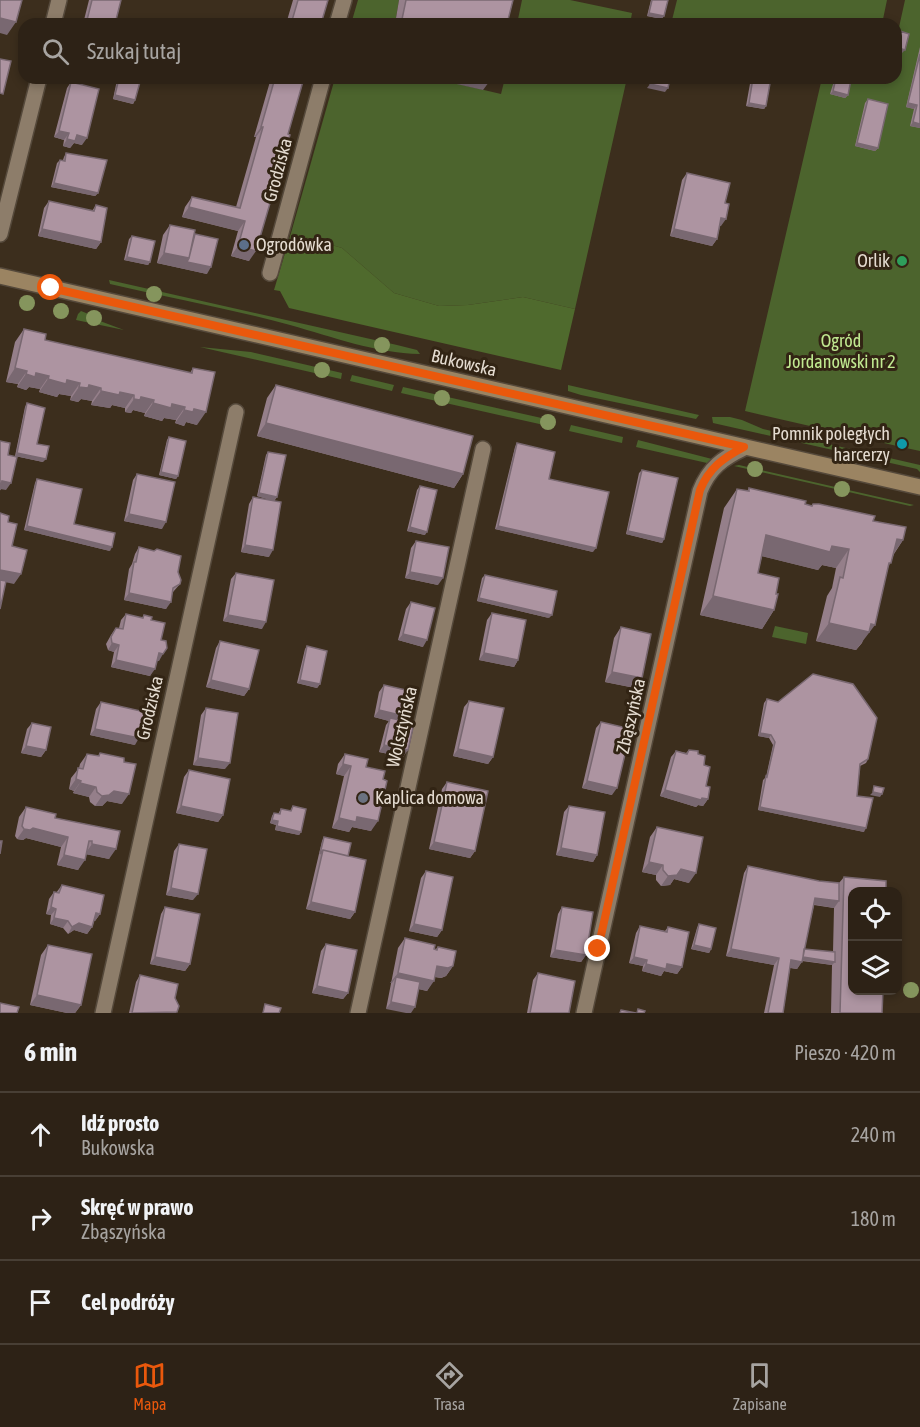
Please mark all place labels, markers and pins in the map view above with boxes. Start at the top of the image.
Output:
place label: Ogrodówka [256,234,332,255]
marker: Ogrodówka [237,238,251,252]
place label: Orlik [857,250,890,271]
marker: Orlik [895,254,909,268]
place label: Pomnik poległych harcerzy [772,423,890,465]
marker: Pomnik poległych harcerzy [895,437,909,451]
place label: Kaplica domowa [375,787,484,808]
marker: Kaplica domowa [356,791,370,805]

